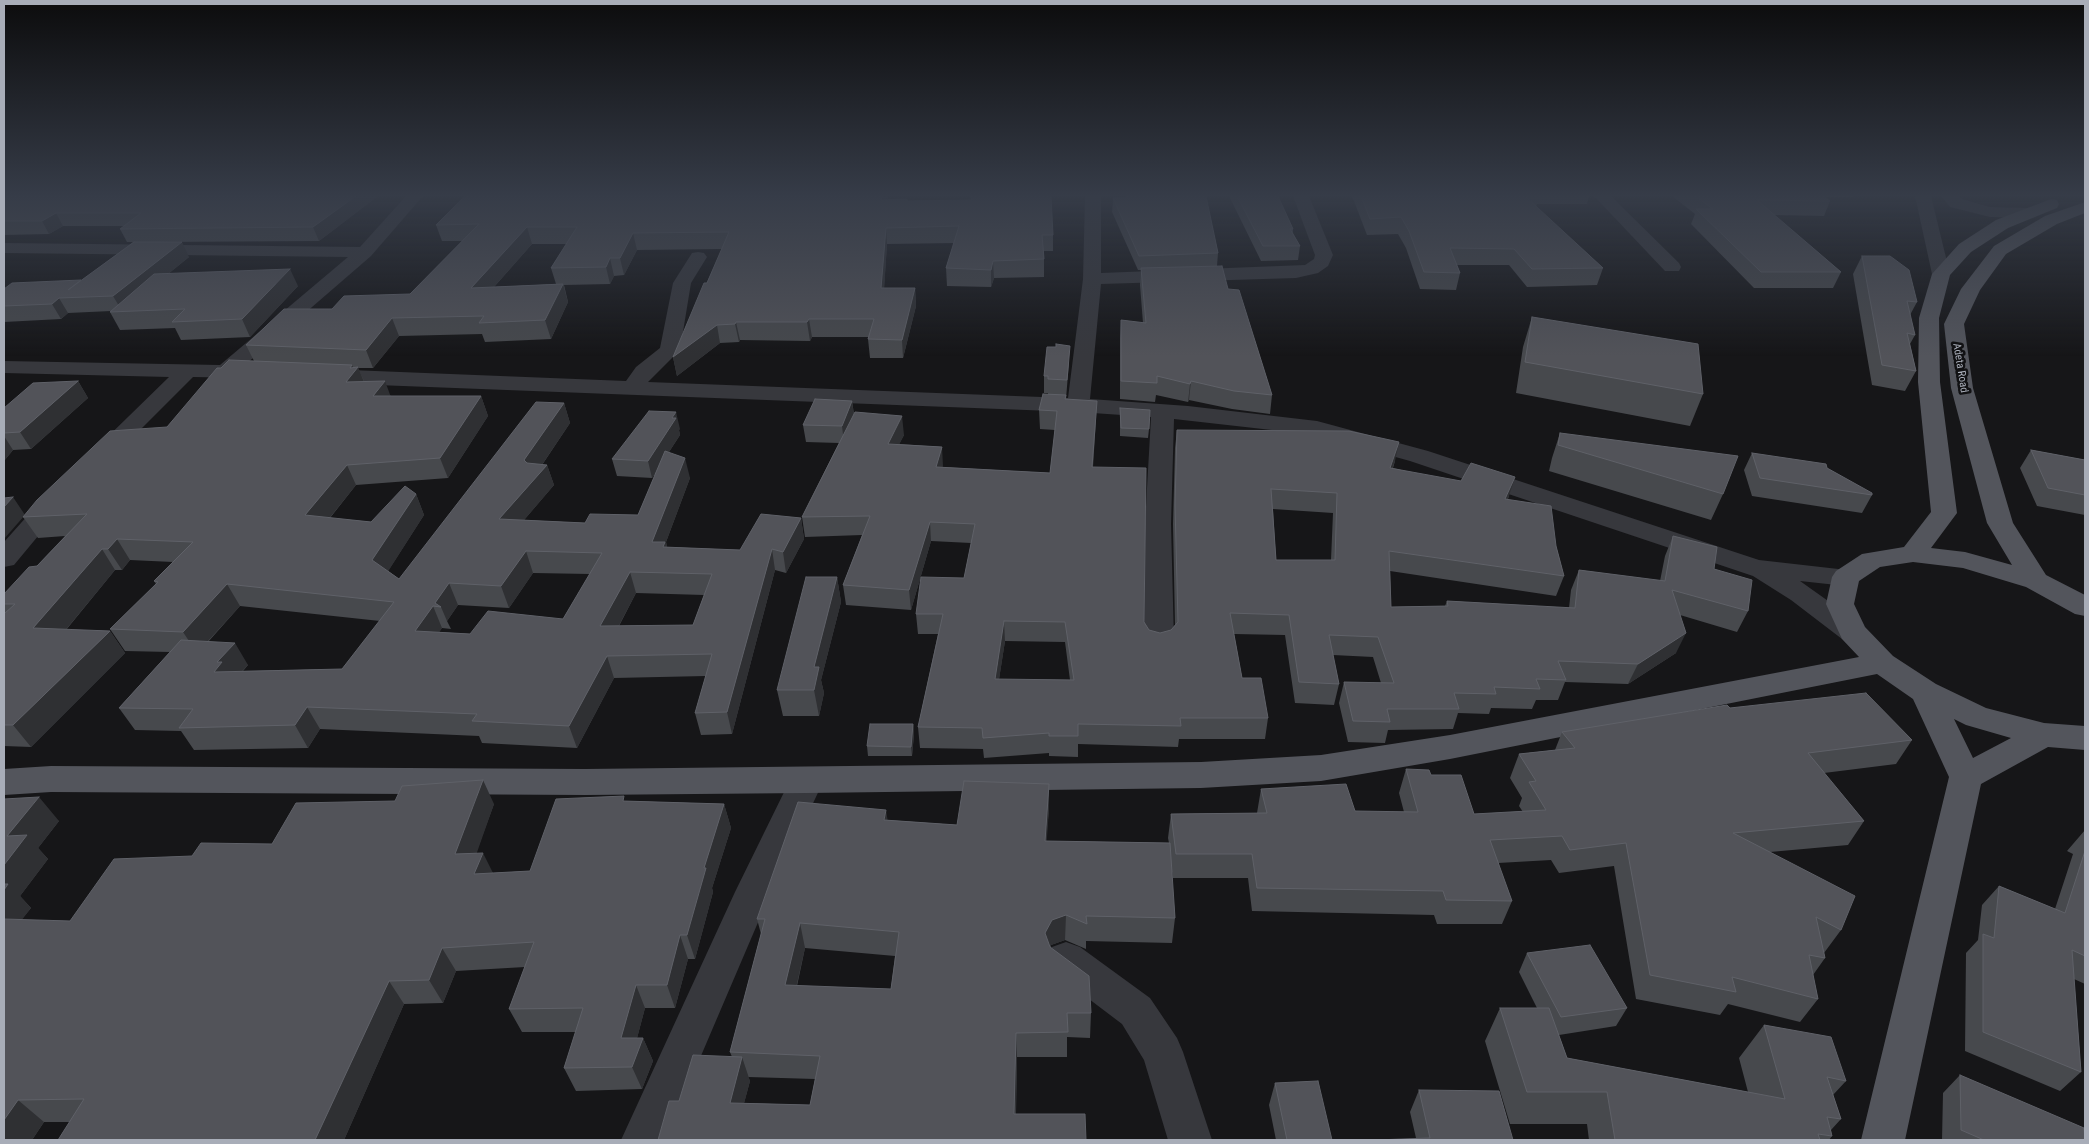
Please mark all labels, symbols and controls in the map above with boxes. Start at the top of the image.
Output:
street label: Adeta Road [1950,342,1970,394]

